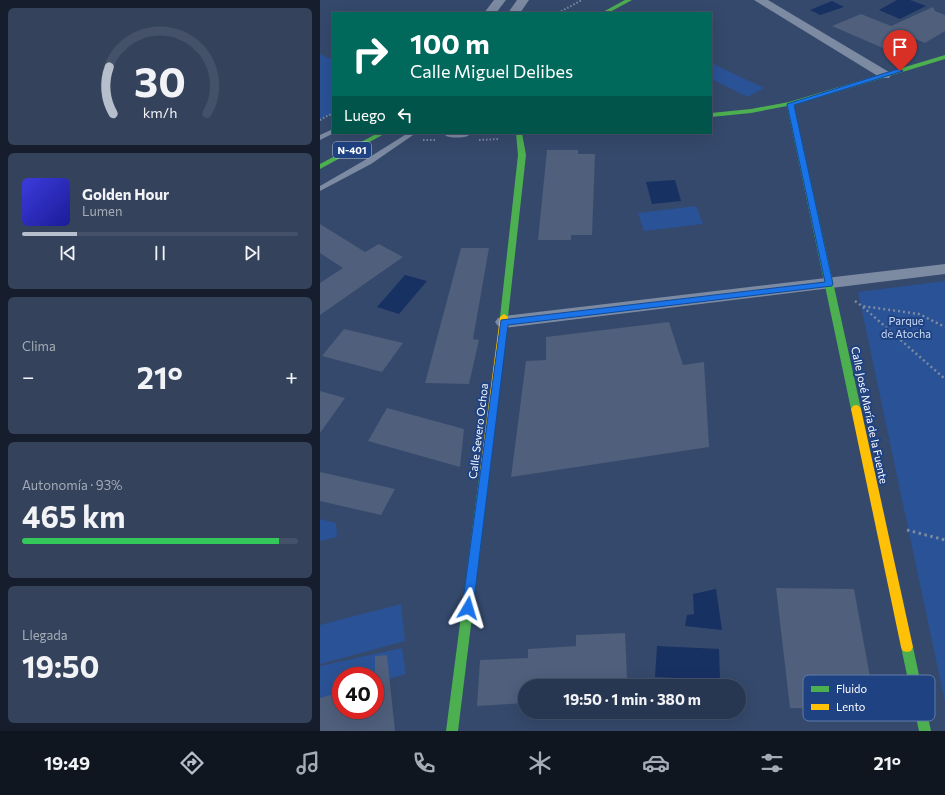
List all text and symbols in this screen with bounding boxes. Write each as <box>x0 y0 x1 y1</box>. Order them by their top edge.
text: 100 m <box>410 26 490 60</box>
icon: right <box>344 28 396 80</box>
pin <box>883 30 917 71</box>
icon: arrive <box>889 36 911 58</box>
text: 30 <box>134 55 186 106</box>
text: Calle Miguel Delibes <box>410 60 573 82</box>
text: km/h <box>143 103 177 121</box>
icon: left <box>394 104 416 126</box>
text: Luego <box>344 106 386 124</box>
road number: N-401 <box>333 142 371 158</box>
text: Golden Hour <box>82 185 169 203</box>
text: Lumen <box>82 203 122 219</box>
icon: previous <box>57 242 79 264</box>
icon: pause <box>149 242 171 264</box>
icon: next <box>241 242 263 264</box>
park label: Parque de Atocha <box>881 314 931 340</box>
text: Clima <box>22 338 56 354</box>
street label: Calle José María de la Fuente <box>848 345 891 485</box>
text: 21° <box>137 358 183 395</box>
text: − <box>22 363 35 390</box>
text: + <box>285 363 298 390</box>
street label: Calle Severo Ochoa <box>466 383 490 479</box>
text: Autonomía · 93% <box>22 477 123 493</box>
text: 465 km <box>22 497 126 534</box>
position arrow <box>447 587 489 629</box>
text: Llegada <box>22 627 68 643</box>
text: 19:50 <box>22 647 99 684</box>
speed limit sign: 40 <box>332 667 384 719</box>
legend <box>803 675 935 721</box>
text: Fluido <box>836 682 867 695</box>
text: 19:50 · 1 min · 380 m <box>563 690 701 708</box>
text: Lento <box>836 700 866 713</box>
icon: directions <box>178 749 206 777</box>
icon: music <box>294 749 322 777</box>
icon: phone <box>410 749 438 777</box>
icon: climate <box>526 749 554 777</box>
icon: car <box>642 749 670 777</box>
icon: filters <box>758 749 786 777</box>
text: 19:49 <box>44 752 90 774</box>
text: 21° <box>873 752 901 774</box>

